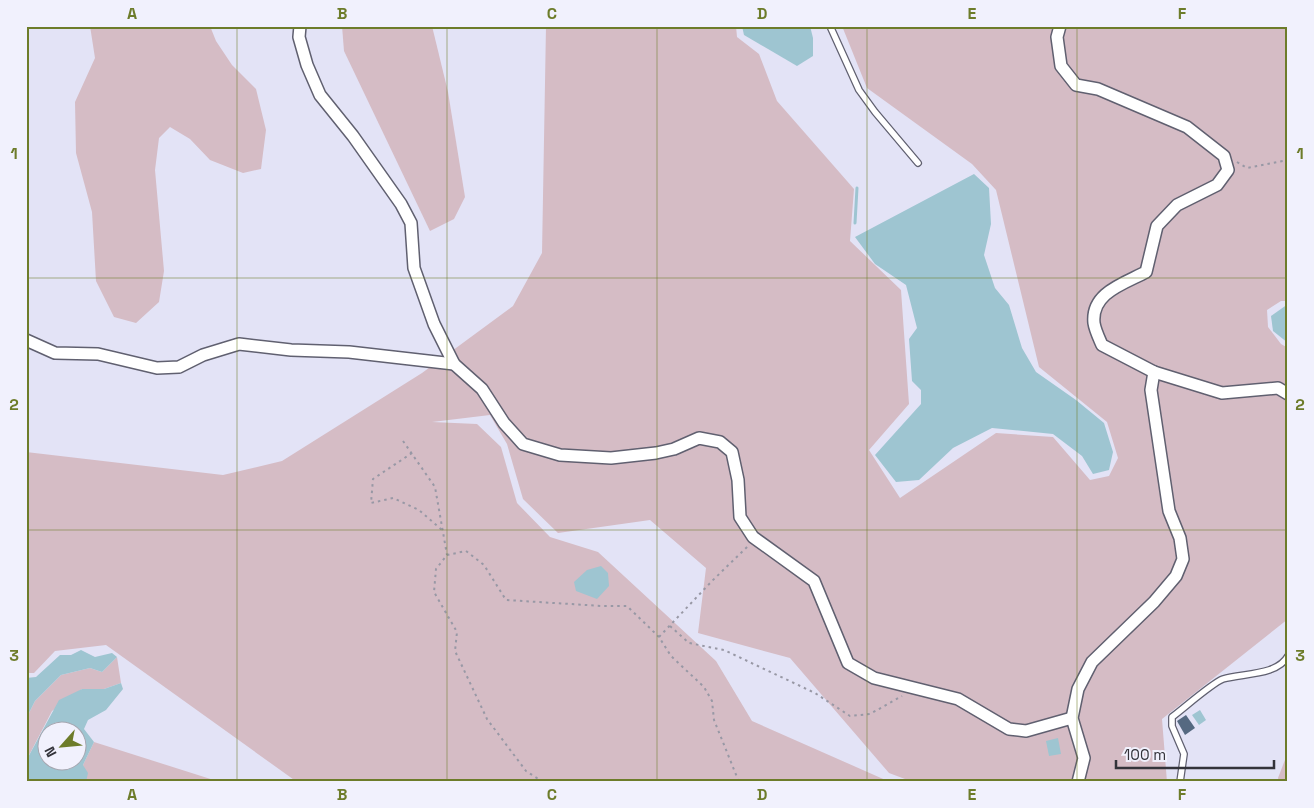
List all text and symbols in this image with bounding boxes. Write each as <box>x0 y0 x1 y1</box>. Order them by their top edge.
text: A <box>127 3 137 24</box>
text: B <box>337 3 347 24</box>
text: C <box>547 3 557 24</box>
text: D <box>757 3 767 24</box>
text: E <box>968 3 977 24</box>
text: F <box>1178 3 1187 24</box>
text: 1 <box>10 143 18 164</box>
text: 1 <box>1296 143 1304 164</box>
text: 2 <box>9 394 19 415</box>
text: 2 <box>1295 394 1305 415</box>
text: 3 <box>9 645 19 666</box>
text: 3 <box>1295 645 1305 666</box>
north arrow <box>38 720 88 770</box>
scale bar <box>1116 738 1274 770</box>
text: N <box>40 744 61 760</box>
text: 100 m <box>1124 745 1166 764</box>
text: A <box>127 784 137 805</box>
text: B <box>337 784 347 805</box>
text: C <box>547 784 557 805</box>
text: D <box>757 784 767 805</box>
text: E <box>968 784 977 805</box>
text: F <box>1178 784 1187 805</box>

